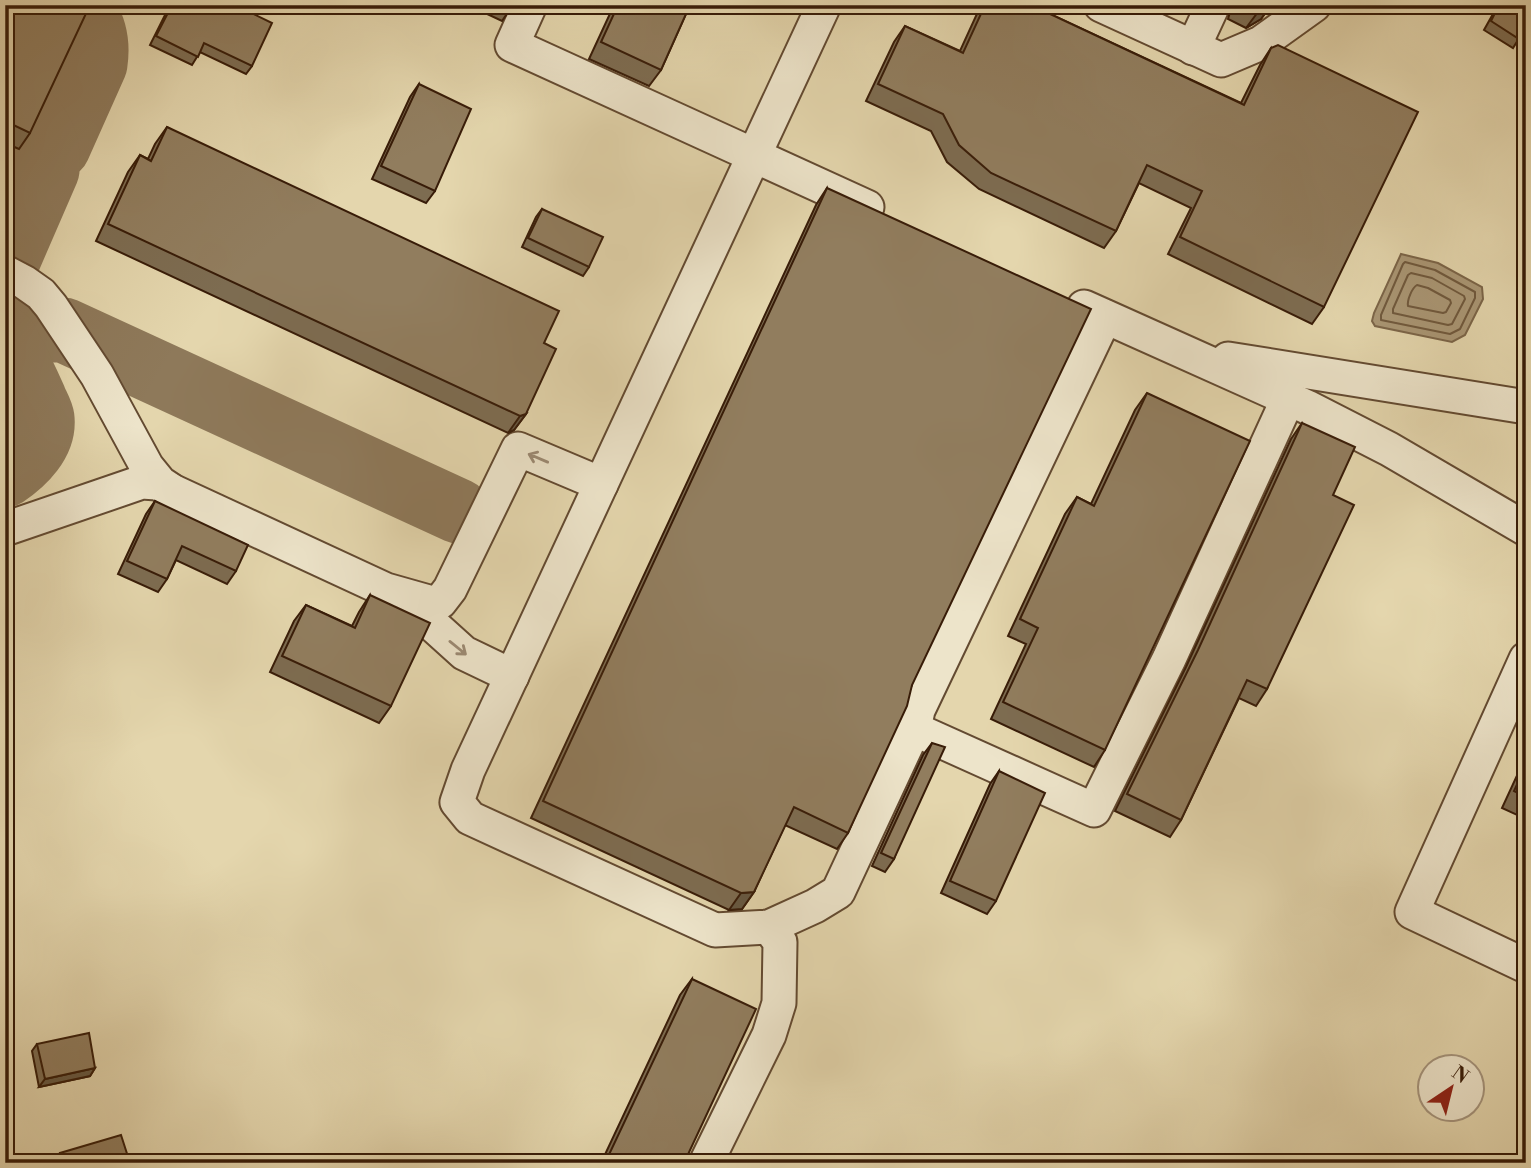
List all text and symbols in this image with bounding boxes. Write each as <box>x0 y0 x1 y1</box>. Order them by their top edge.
one-way arrow <box>528 450 550 463</box>
one-way arrow <box>449 640 467 655</box>
north arrow <box>1416 1052 1486 1122</box>
text: N <box>1447 1061 1473 1089</box>

